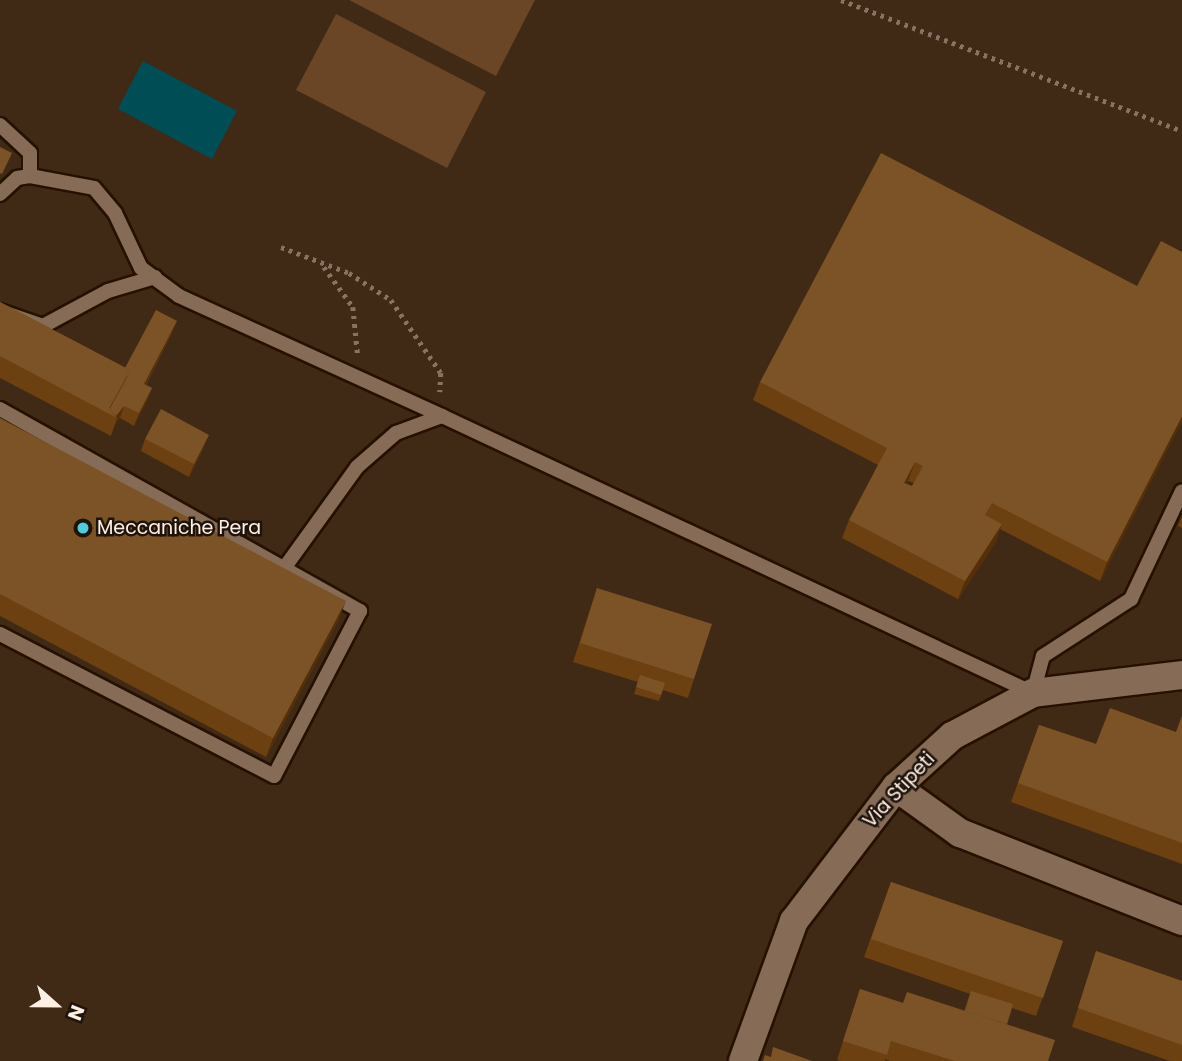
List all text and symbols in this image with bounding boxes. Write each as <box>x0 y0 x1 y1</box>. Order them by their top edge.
place label: Meccaniche Pera <box>97 517 261 539</box>
marker: Meccaniche Pera <box>75 520 91 536</box>
street label: Via Stipeti <box>858 748 940 832</box>
north arrow <box>21 970 91 1040</box>
text: N <box>61 1001 91 1024</box>

